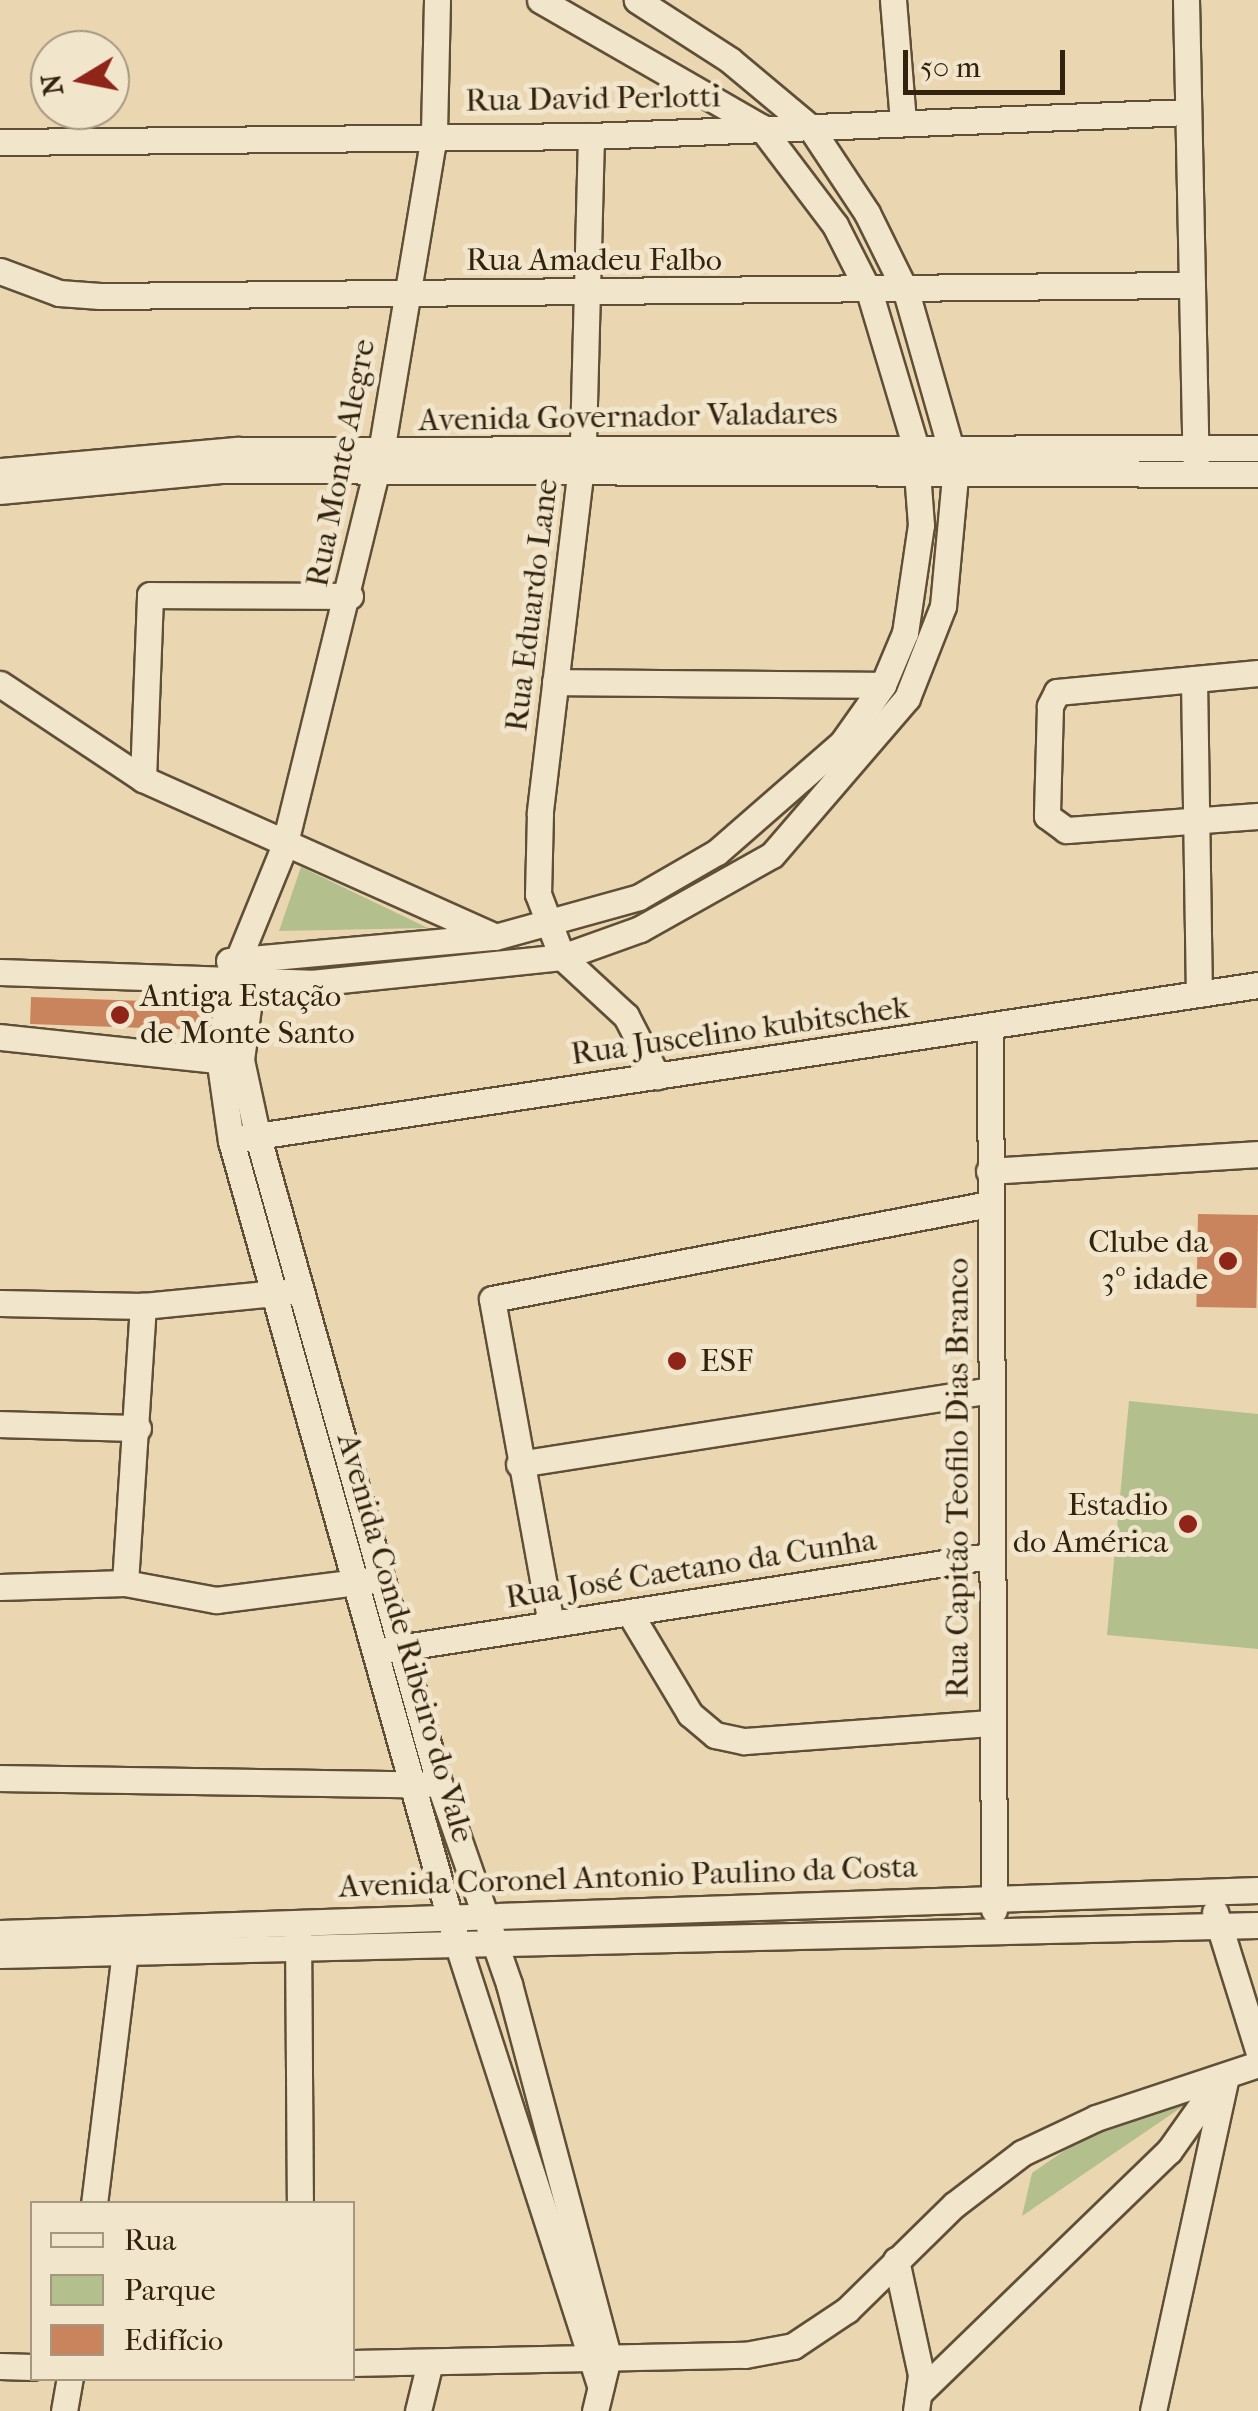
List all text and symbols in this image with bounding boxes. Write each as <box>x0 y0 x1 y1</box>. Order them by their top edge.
north arrow <box>30 30 130 130</box>
scale bar <box>908 30 1070 92</box>
text: 50 m <box>920 50 981 85</box>
text: N <box>34 72 70 98</box>
street label: Rua David Perlotti <box>465 78 721 120</box>
street label: Rua Amadeu Falbo <box>466 241 722 279</box>
street label: Rua Monte Alegre <box>298 336 384 590</box>
street label: Avenida Governador Valadares <box>418 394 838 440</box>
street label: Rua Eduardo Lane <box>497 476 567 734</box>
place label: Antiga Estação de Monte Santo <box>140 978 355 1053</box>
street label: Rua Juscelino kubitschek <box>568 988 912 1074</box>
marker: Antiga Estação de Monte Santo <box>109 1004 131 1026</box>
place label: Clube da 3º idade <box>1088 1224 1208 1299</box>
marker: Clube da 3º idade <box>1217 1250 1239 1272</box>
street label: Rua Capitão Teofilo Dias Branco <box>939 1258 977 1698</box>
place label: ESF <box>700 1342 753 1380</box>
marker: ESF <box>664 1348 690 1374</box>
street label: Avenida Conde Ribeiro do Vale <box>328 1429 482 1847</box>
place label: Estadio do América <box>1013 1487 1168 1562</box>
marker: Estadio do América <box>1177 1513 1199 1535</box>
street label: Rua José Caetano da Cunha <box>503 1521 879 1617</box>
street label: Avenida Coronel Antonio Paulino da Costa <box>338 1848 918 1906</box>
legend <box>30 2201 355 2381</box>
text: Rua <box>124 2223 176 2258</box>
text: Parque <box>124 2273 216 2308</box>
text: Edifício <box>124 2323 223 2358</box>

